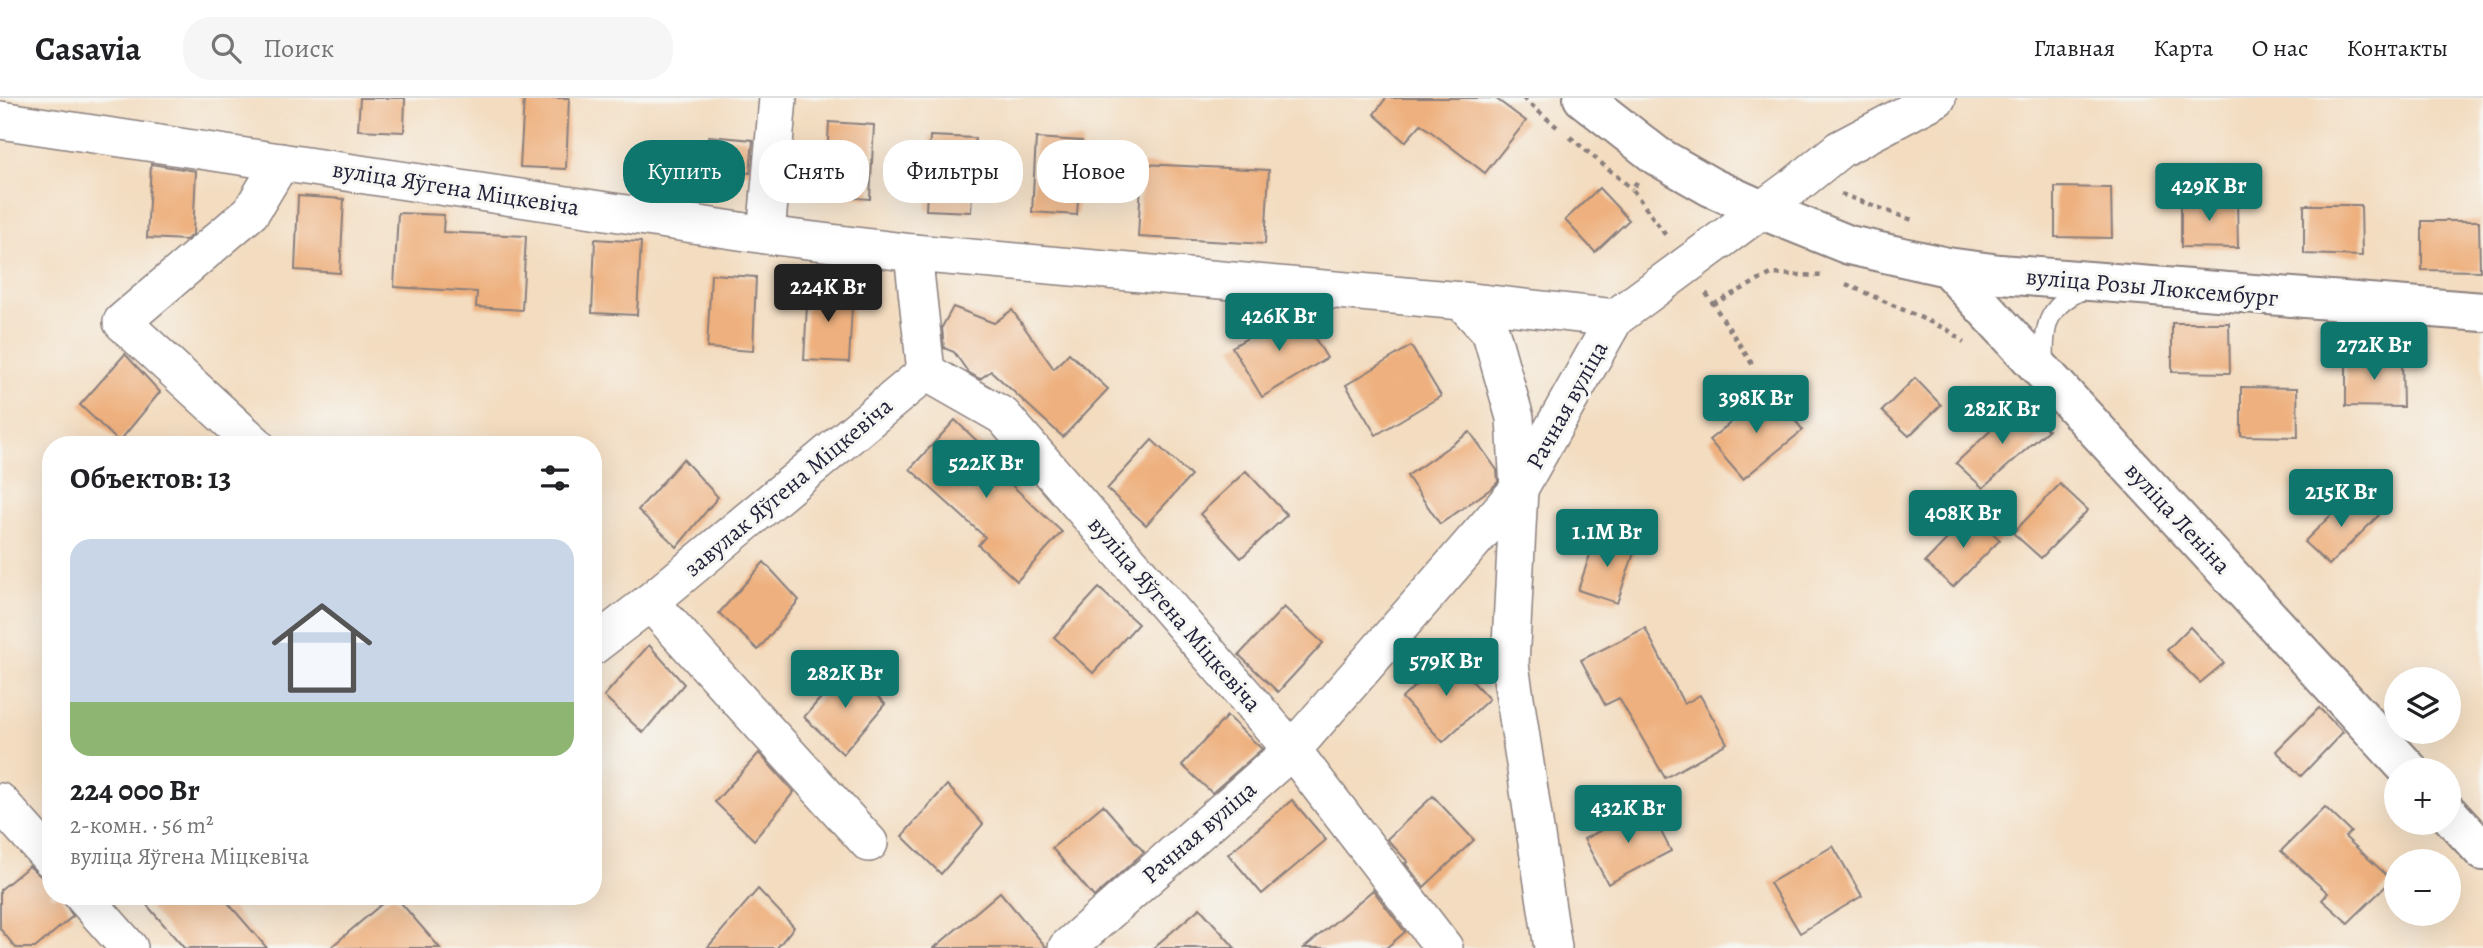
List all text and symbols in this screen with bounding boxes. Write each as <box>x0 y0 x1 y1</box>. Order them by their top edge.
search box <box>183 17 673 80</box>
text: Casavia <box>35 26 141 71</box>
icon: search <box>207 29 245 67</box>
text: Поиск <box>263 31 334 66</box>
text: Главная <box>2034 32 2115 64</box>
text: Карта <box>2153 32 2214 64</box>
text: О нас <box>2252 32 2308 64</box>
text: Контакты <box>2346 32 2448 64</box>
chip: Купить <box>623 140 745 203</box>
chip: Снять <box>759 140 869 203</box>
chip: Фильтры <box>883 140 1023 203</box>
chip: Новое <box>1037 140 1149 203</box>
street label: вуліца Яўгена Міцкевіча <box>330 153 582 223</box>
pin: 429K Br <box>2144 164 2274 223</box>
text: 429K Br <box>2171 170 2247 201</box>
street label: вуліца Розы Люксембург <box>2024 260 2280 314</box>
pin: 224K Br <box>763 264 893 324</box>
text: 224K Br <box>790 271 866 302</box>
pin: 426K Br <box>1214 294 1344 353</box>
text: 426K Br <box>1241 300 1317 331</box>
pin: 272K Br <box>2309 322 2439 382</box>
text: 272K Br <box>2337 329 2411 360</box>
street label: Рачная вуліца <box>1519 335 1615 475</box>
pin: 398K Br <box>1691 376 1821 435</box>
text: 398K Br <box>1719 382 1793 413</box>
pin: 282K Br <box>1937 386 2067 446</box>
street label: завулак Яўгена Міцкевіча <box>677 390 899 584</box>
text: 282K Br <box>1964 393 2040 424</box>
pin: 522K Br <box>921 440 1051 500</box>
text: 522K Br <box>949 447 1023 478</box>
street label: вуліца Леніна <box>2118 455 2238 581</box>
text: Объектов: 13 <box>70 458 231 498</box>
icon: filters <box>536 459 574 497</box>
pin: 215K Br <box>2276 470 2406 529</box>
text: 215K Br <box>2305 476 2377 507</box>
pin: 408K Br <box>1898 490 2028 550</box>
text: 408K Br <box>1925 497 2001 528</box>
street label: вуліца Яўгена Міцкевіча <box>1081 509 1269 719</box>
pin: 1.1M Br <box>1542 510 1672 569</box>
text: 1.1M Br <box>1572 516 1642 547</box>
icon: home <box>259 585 385 711</box>
pin: 579K Br <box>1381 638 1511 698</box>
text: 579K Br <box>1409 645 1483 676</box>
pin: 282K Br <box>780 650 910 710</box>
text: 282K Br <box>807 657 883 688</box>
map controls <box>2384 667 2461 926</box>
button: layers <box>2384 667 2461 744</box>
button: + <box>2384 758 2461 835</box>
text: 224 000 Br <box>70 770 200 810</box>
street label: Рачная вуліца <box>1135 773 1263 891</box>
pin: 432K Br <box>1563 786 1693 845</box>
text: 432K Br <box>1591 792 1665 823</box>
text: 2-комн. · 56 m² <box>70 810 214 841</box>
text: вуліца Яўгена Міцкевіча <box>70 841 309 872</box>
button: − <box>2384 849 2461 926</box>

